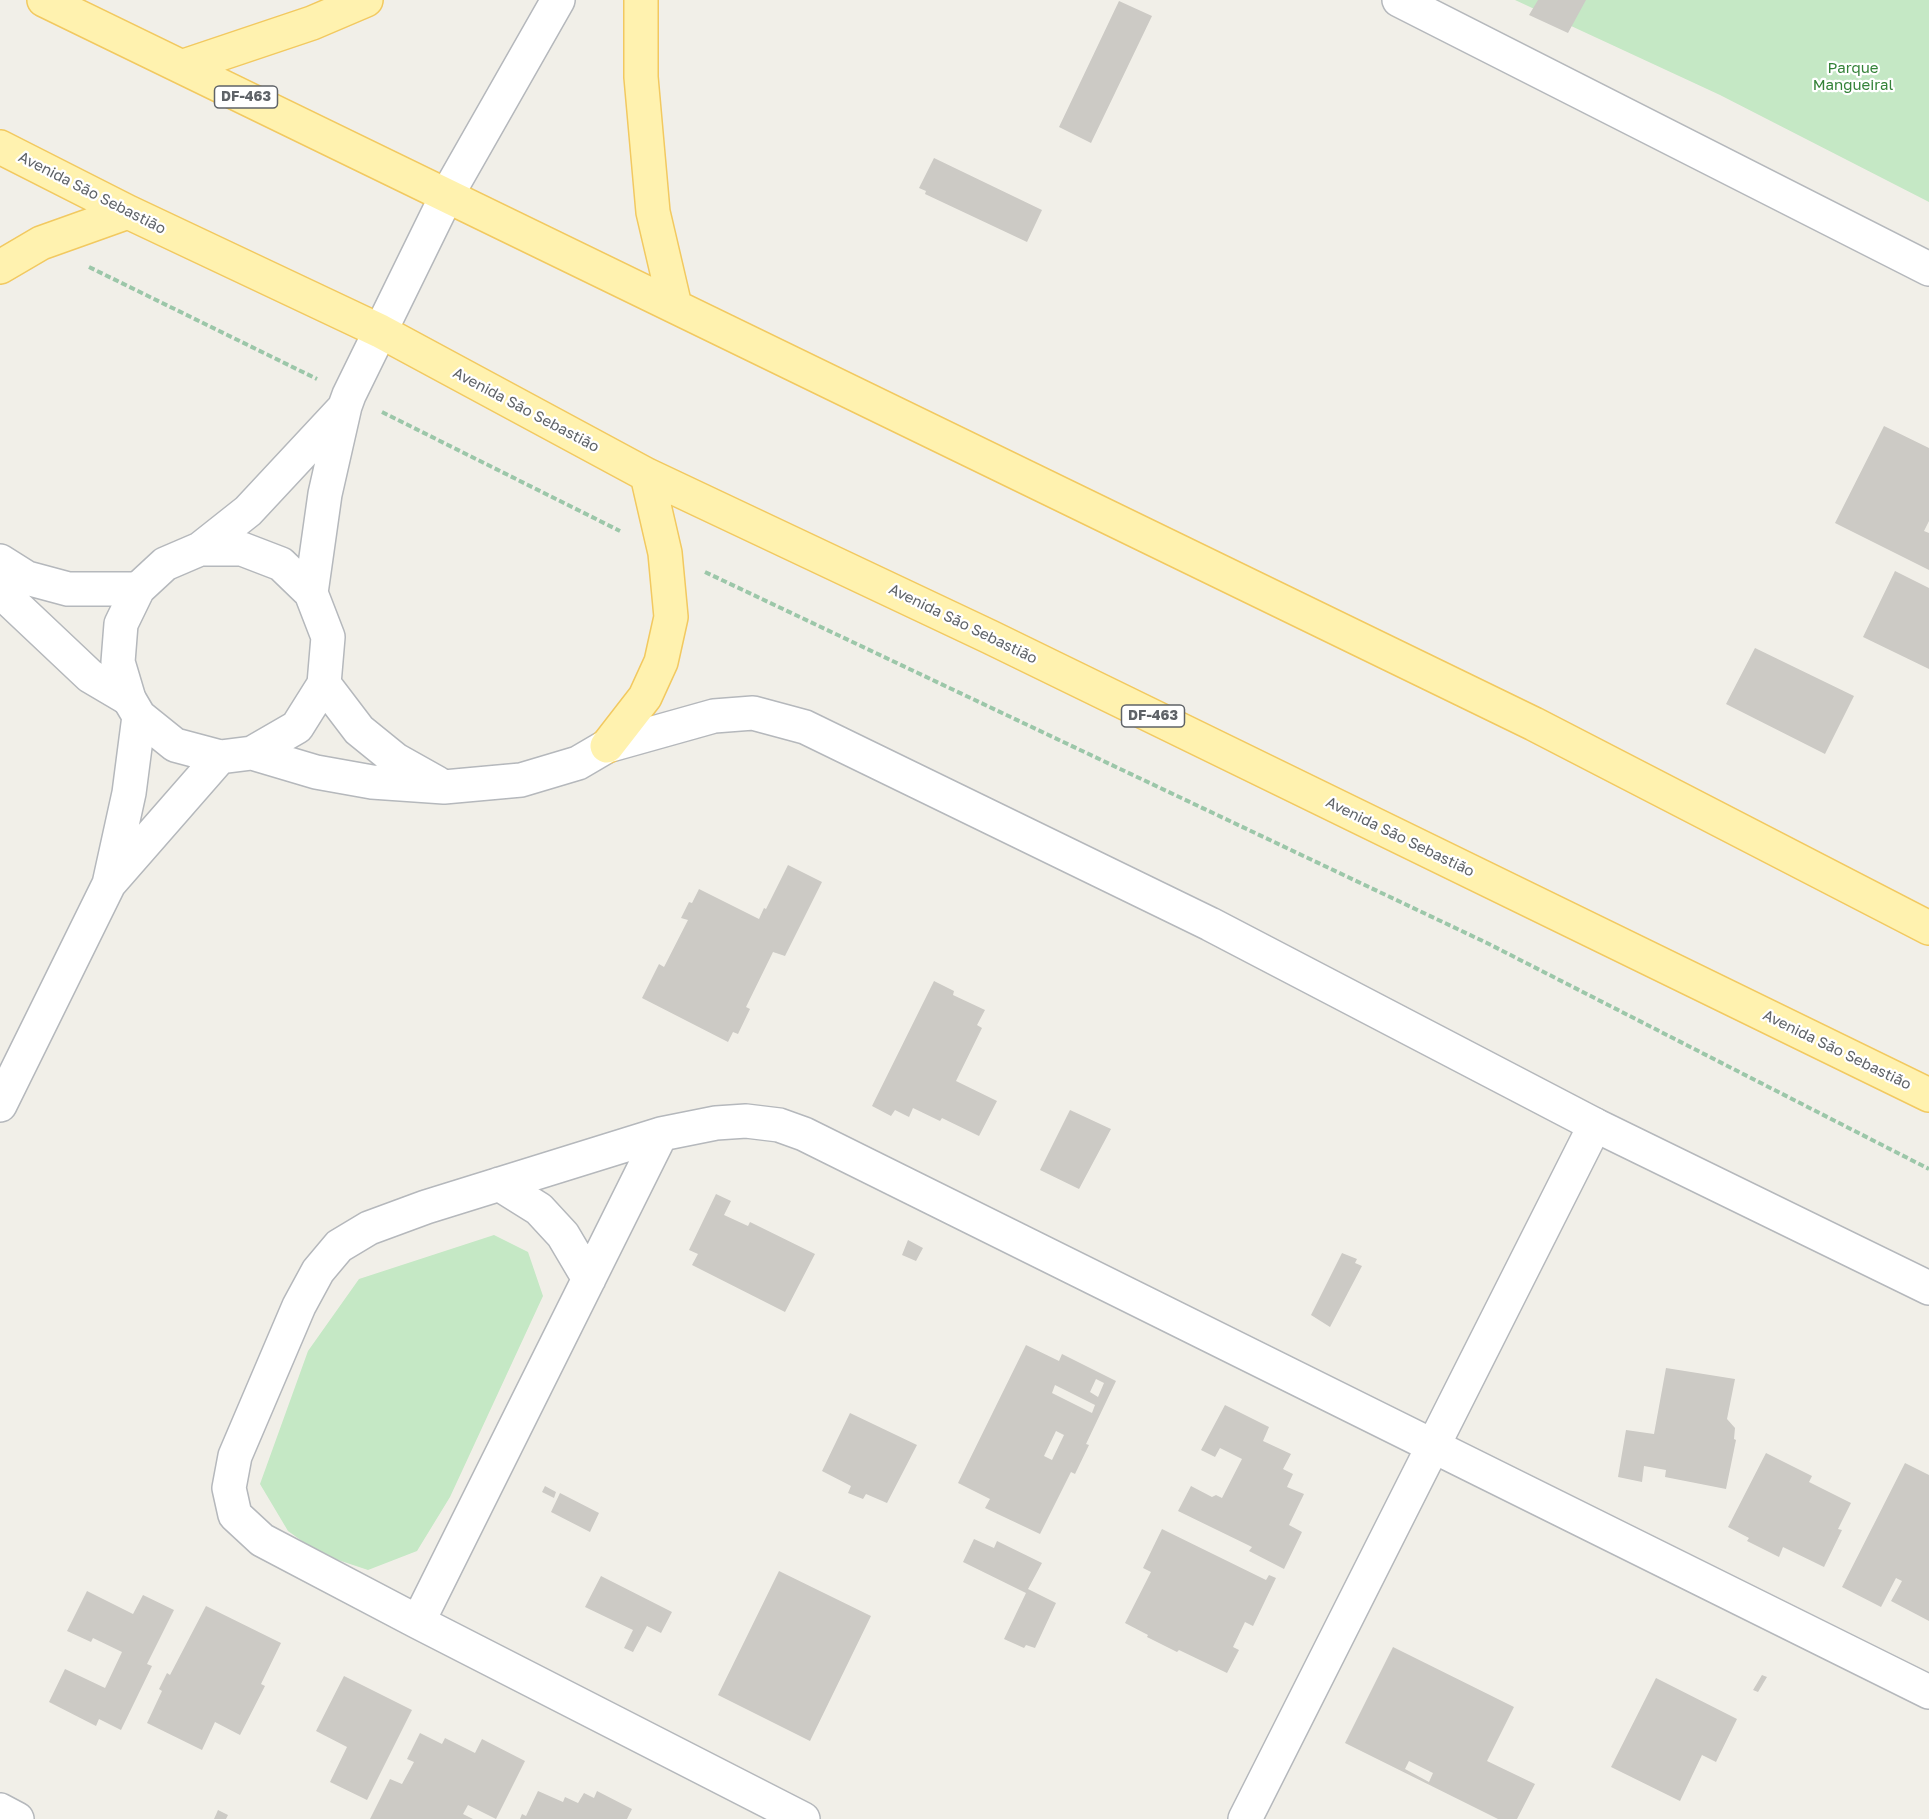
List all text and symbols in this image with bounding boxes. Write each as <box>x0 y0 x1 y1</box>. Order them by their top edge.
park label: Parque Mangueiral <box>1813 59 1893 94</box>
road number: DF-463 <box>214 86 278 108</box>
street label: Avenida São Sebastião <box>15 148 169 238</box>
street label: Avenida São Sebastião <box>450 364 602 456</box>
street label: Avenida São Sebastião <box>886 580 1040 668</box>
road number: DF-463 <box>1122 705 1184 727</box>
street label: Avenida São Sebastião <box>1323 793 1477 881</box>
street label: Avenida São Sebastião <box>1760 1006 1914 1094</box>

